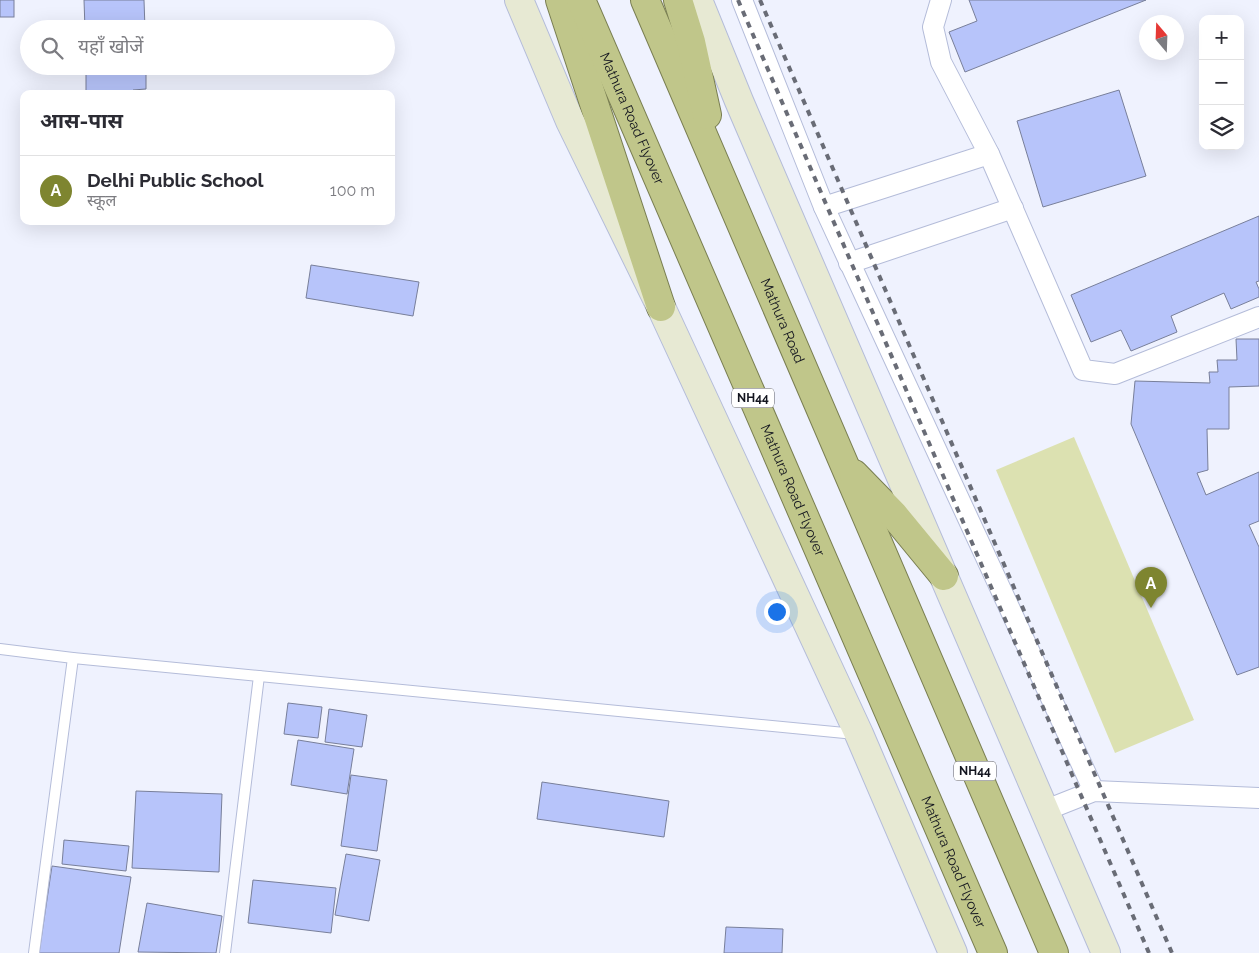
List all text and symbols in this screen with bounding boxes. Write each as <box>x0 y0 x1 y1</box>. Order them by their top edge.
north arrow <box>1139 15 1184 60</box>
map controls <box>1199 15 1244 150</box>
button: + <box>1199 15 1244 60</box>
search box <box>20 20 395 75</box>
icon: search <box>38 34 66 62</box>
text: यहाँ खोजें <box>78 35 143 57</box>
street label: Mathura Road Flyover <box>597 50 668 187</box>
button: − <box>1199 60 1244 105</box>
button: layers <box>1199 105 1244 150</box>
text: आस-पास <box>40 108 123 133</box>
text: Delhi Public School <box>87 169 264 191</box>
text: A <box>51 181 61 200</box>
text: 100 m <box>330 181 375 200</box>
text: स्कूल <box>87 191 116 210</box>
street label: Mathura Road <box>757 276 808 366</box>
road number: NH44 <box>732 388 774 408</box>
street label: Mathura Road Flyover <box>757 422 828 559</box>
pin: A <box>1135 567 1167 608</box>
your location <box>764 599 790 625</box>
road number: NH44 <box>954 761 996 780</box>
street label: Mathura Road Flyover <box>918 794 989 930</box>

